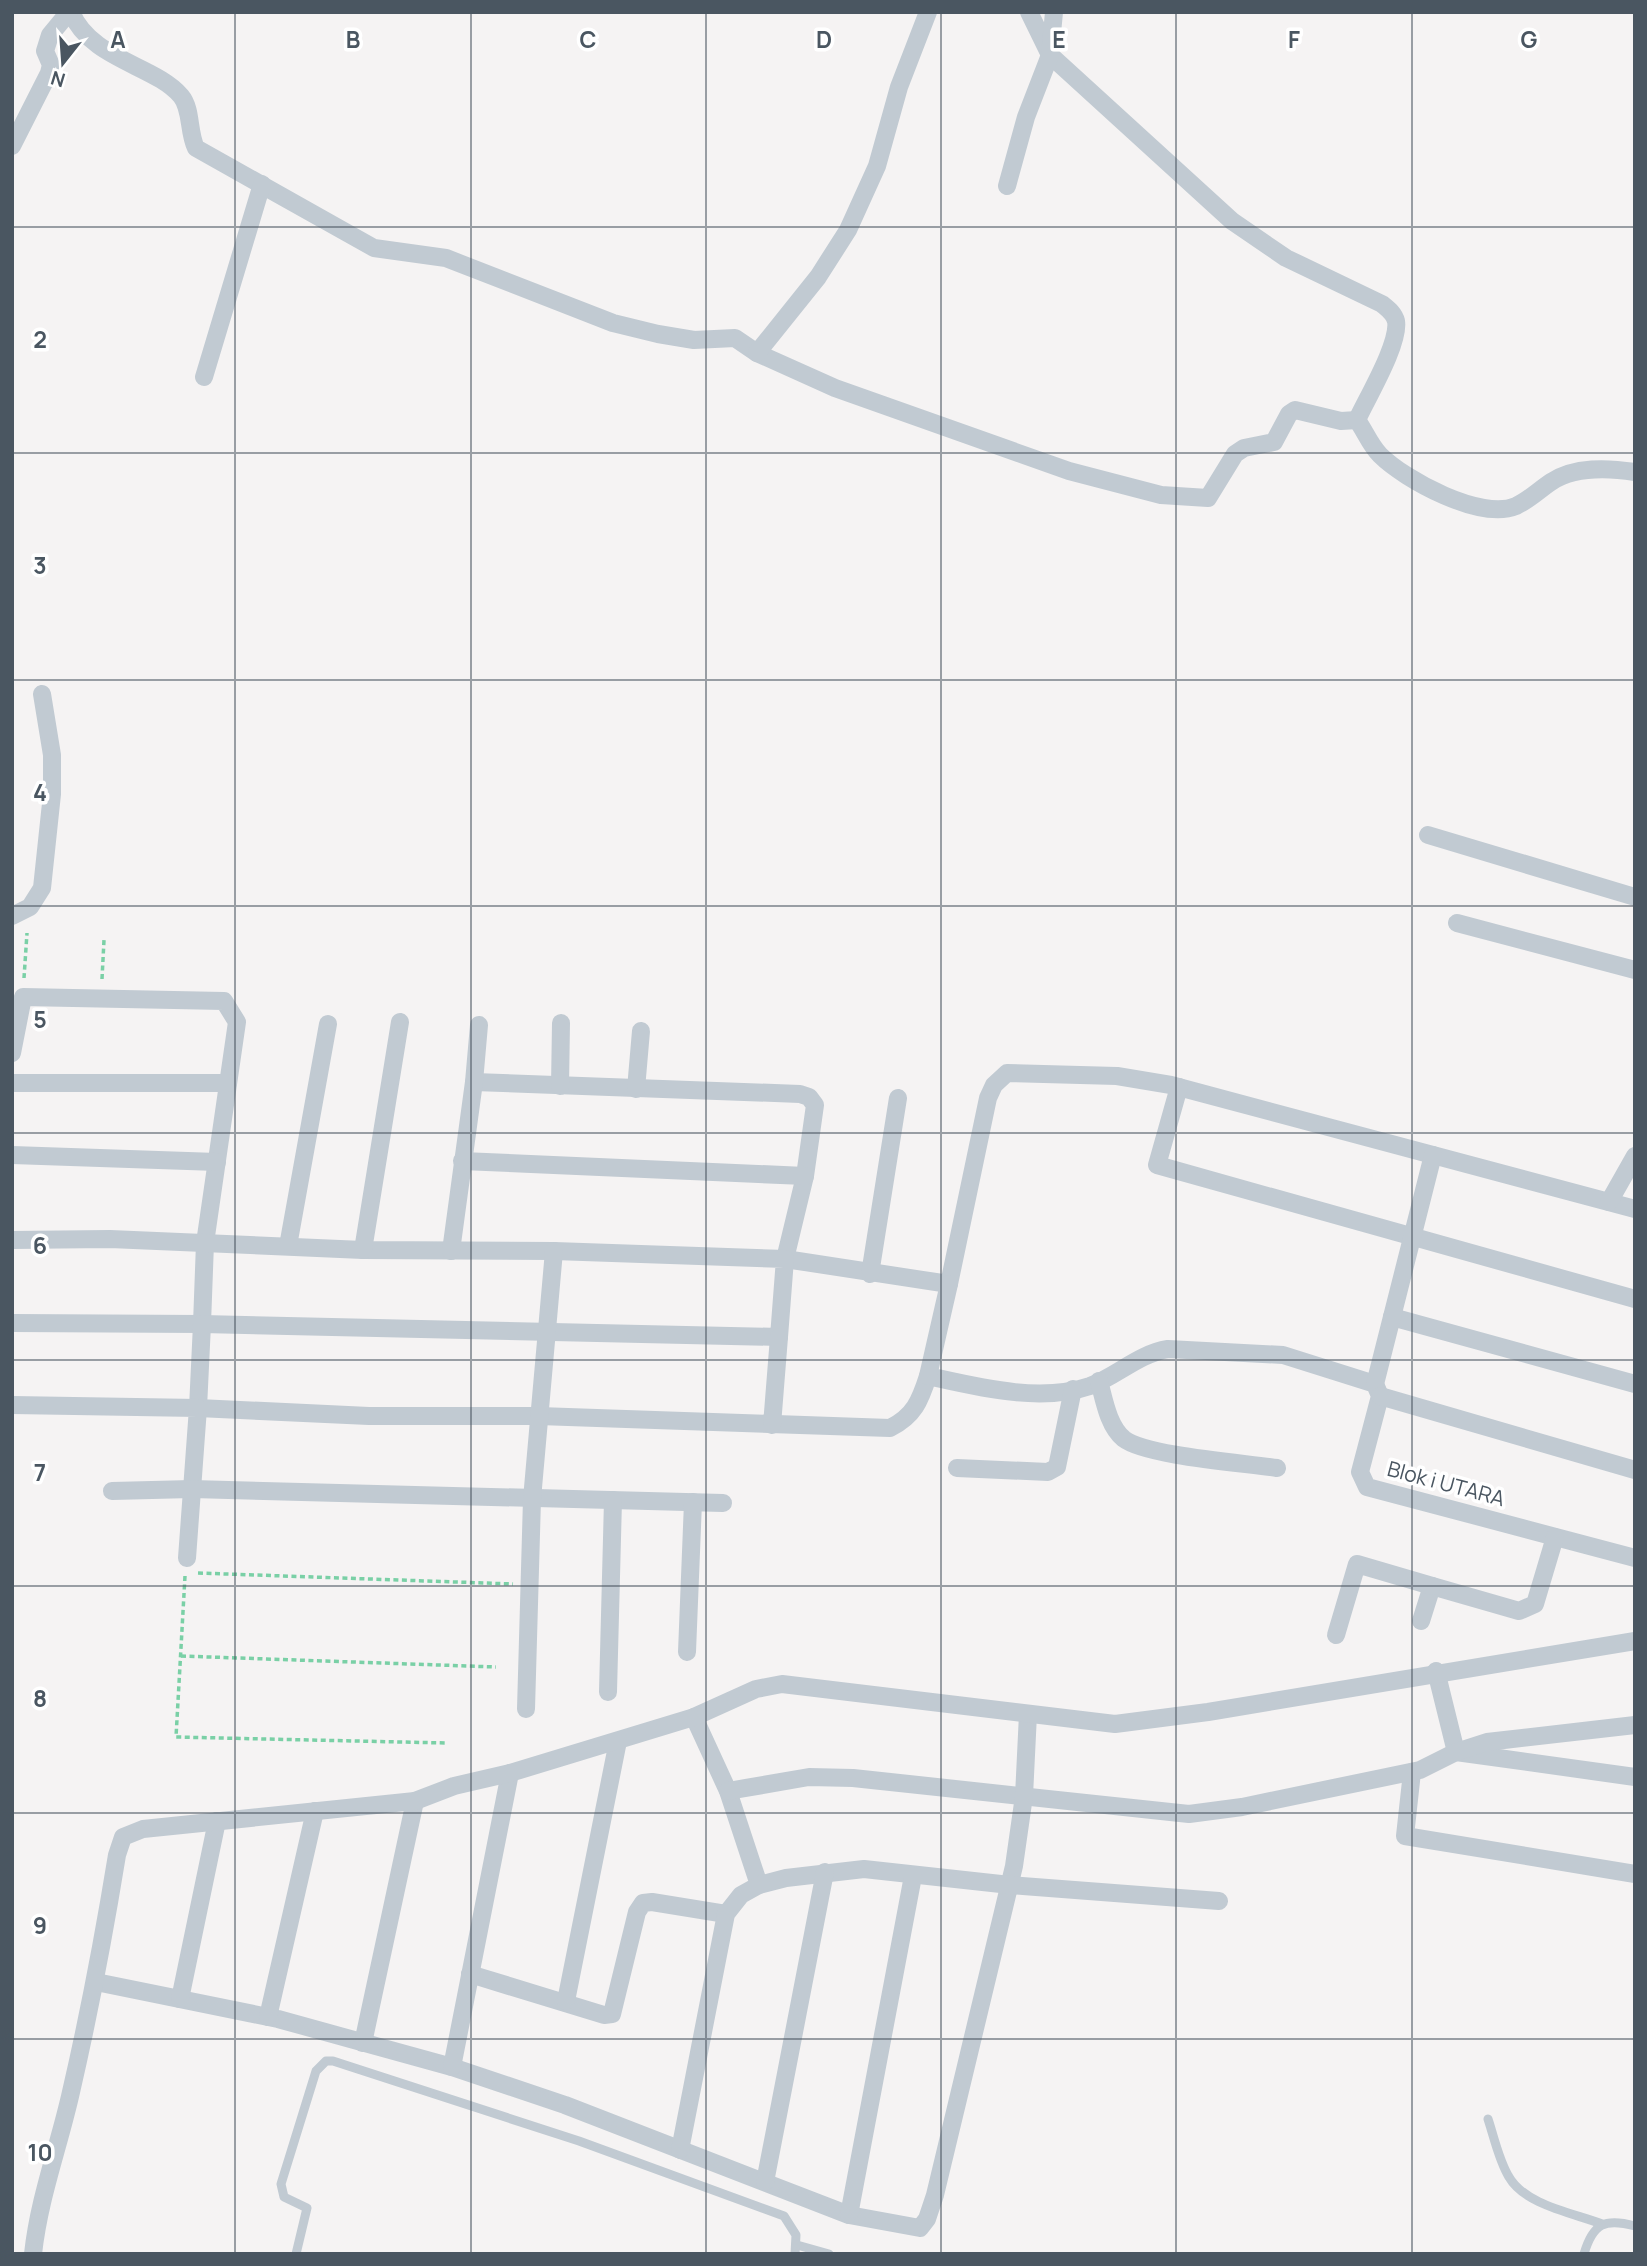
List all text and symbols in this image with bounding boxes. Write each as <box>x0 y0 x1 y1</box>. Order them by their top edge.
text: A <box>110 23 126 55</box>
text: B <box>346 23 360 55</box>
text: C <box>580 23 597 55</box>
text: D <box>816 23 832 55</box>
text: E <box>1052 23 1066 55</box>
text: F <box>1288 23 1300 55</box>
text: G <box>1521 23 1538 55</box>
north arrow <box>28 28 98 98</box>
text: N <box>48 65 68 94</box>
text: 2 <box>33 323 47 355</box>
text: 3 <box>33 549 47 581</box>
text: 4 <box>33 776 47 808</box>
text: 5 <box>33 1003 47 1035</box>
text: 6 <box>33 1229 47 1261</box>
street label: Blok i UTARA <box>1384 1454 1508 1512</box>
text: 7 <box>34 1456 46 1488</box>
text: 8 <box>33 1682 47 1714</box>
text: 9 <box>33 1909 47 1941</box>
text: 10 <box>27 2136 53 2168</box>

